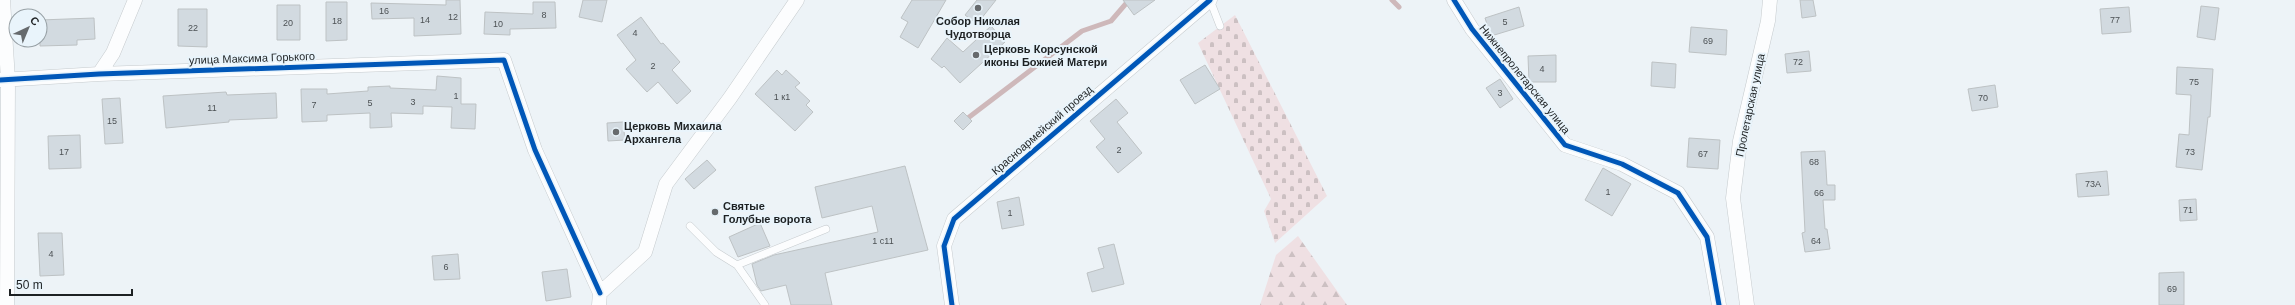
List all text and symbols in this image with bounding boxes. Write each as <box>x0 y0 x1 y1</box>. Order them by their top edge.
marker: Собор Николая Чудотворца <box>973 3 983 13</box>
house number: 16 <box>379 6 389 16</box>
north arrow <box>8 8 48 48</box>
house number: 8 <box>541 10 547 20</box>
house number: 12 <box>448 12 458 22</box>
text: С <box>28 14 42 28</box>
house number: 14 <box>420 15 430 25</box>
place label: Собор Николая Чудотворца <box>936 15 1020 40</box>
house number: 77 <box>2110 15 2120 25</box>
house number: 18 <box>332 16 342 26</box>
house number: 5 <box>1502 17 1508 27</box>
house number: 20 <box>283 18 293 28</box>
house number: 10 <box>493 19 503 29</box>
street label: Нижнепролетарская улица <box>1477 22 1573 137</box>
house number: 22 <box>188 23 198 33</box>
house number: 4 <box>632 28 638 38</box>
house number: 69 <box>1703 36 1713 46</box>
place label: Церковь Корсунской иконы Божией Матери <box>984 43 1107 68</box>
street label: улица Максима Горького <box>189 50 315 66</box>
marker: Церковь Корсунской иконы Божией Матери <box>971 50 981 60</box>
street label: Пролетарская улица <box>1733 51 1767 158</box>
house number: 72 <box>1793 57 1803 67</box>
house number: 2 <box>650 61 656 71</box>
house number: 4 <box>1539 64 1545 74</box>
house number: 75 <box>2189 77 2199 87</box>
street label: Красноармейский проезд <box>989 83 1095 177</box>
house number: 3 <box>1497 88 1503 98</box>
house number: 1 <box>453 91 459 101</box>
house number: 1 к1 <box>774 92 790 102</box>
house number: 70 <box>1978 93 1988 103</box>
house number: 3 <box>410 97 416 107</box>
house number: 5 <box>367 98 373 108</box>
house number: 7 <box>311 100 317 110</box>
house number: 11 <box>207 103 217 113</box>
house number: 15 <box>107 116 117 126</box>
place label: Церковь Михаила Архангела <box>624 120 723 145</box>
marker: Церковь Михаила Архангела <box>611 127 621 137</box>
house number: 2 <box>1116 145 1122 155</box>
house number: 17 <box>59 147 69 157</box>
house number: 73 <box>2185 147 2195 157</box>
house number: 67 <box>1698 149 1708 159</box>
house number: 68 <box>1809 157 1819 167</box>
house number: 73А <box>2085 179 2101 189</box>
house number: 1 <box>1605 187 1611 197</box>
house number: 66 <box>1814 188 1824 198</box>
place label: Святые Голубые ворота <box>723 200 812 225</box>
house number: 71 <box>2183 205 2193 215</box>
marker: Святые Голубые ворота <box>710 207 720 217</box>
house number: 1 <box>1007 208 1013 218</box>
house number: 1 с11 <box>872 236 894 246</box>
house number: 64 <box>1811 236 1821 246</box>
house number: 4 <box>48 249 54 259</box>
house number: 6 <box>443 262 449 272</box>
scale bar <box>10 271 132 297</box>
text: 50 m <box>16 278 43 292</box>
house number: 69 <box>2167 284 2177 294</box>

